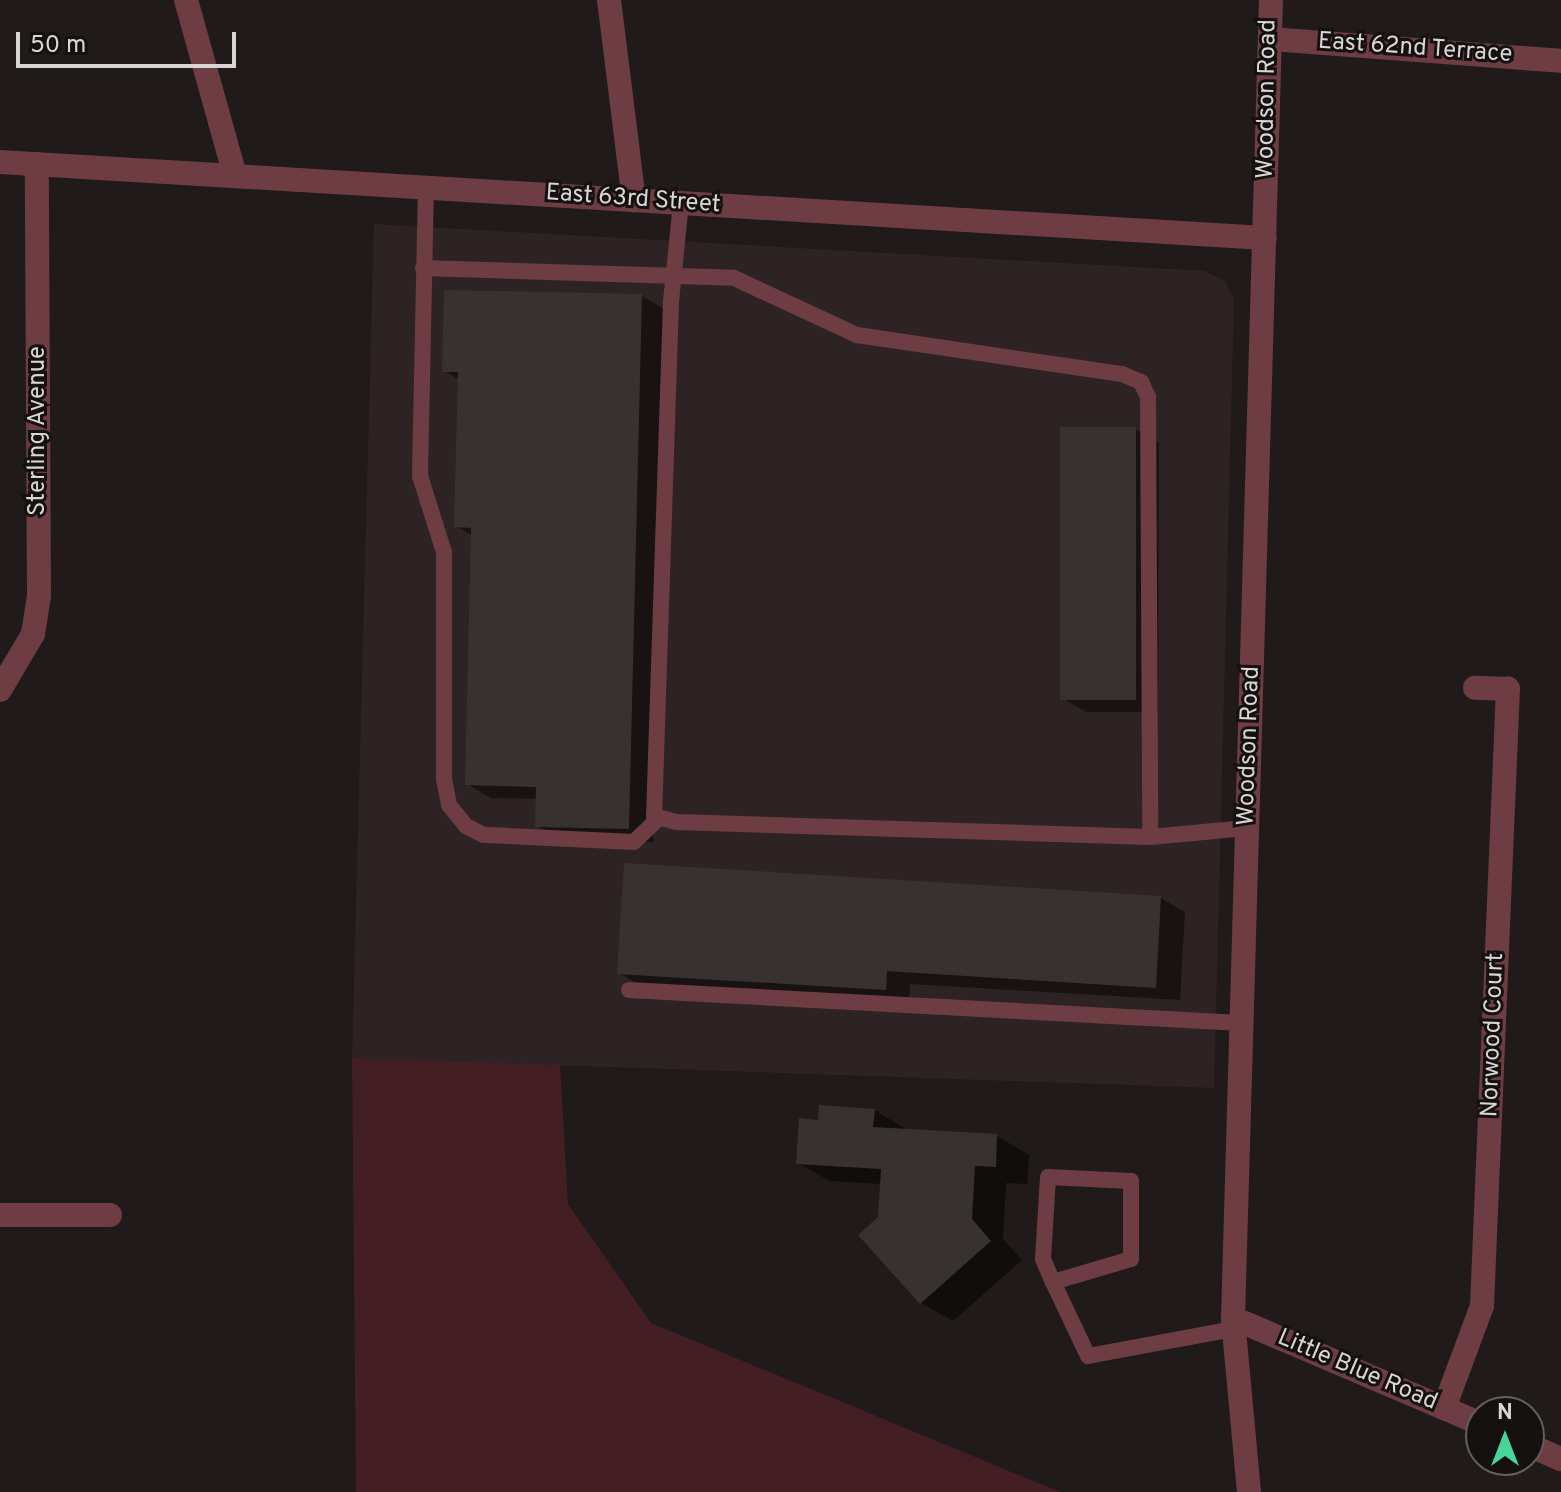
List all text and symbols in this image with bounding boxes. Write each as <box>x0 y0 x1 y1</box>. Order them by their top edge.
scale bar <box>20 16 240 66</box>
street label: Woodson Road <box>1252 19 1284 179</box>
street label: East 62nd Terrace <box>1316 28 1514 70</box>
text: 50 m <box>30 31 86 61</box>
street label: East 63rd Street <box>545 180 721 220</box>
street label: Sterling Avenue <box>25 346 53 516</box>
street label: Woodson Road <box>1233 666 1267 826</box>
street label: Norwood Court <box>1477 952 1511 1118</box>
street label: Little Blue Road <box>1273 1324 1441 1418</box>
north arrow <box>1465 1396 1545 1476</box>
text: N <box>1497 1400 1513 1427</box>

